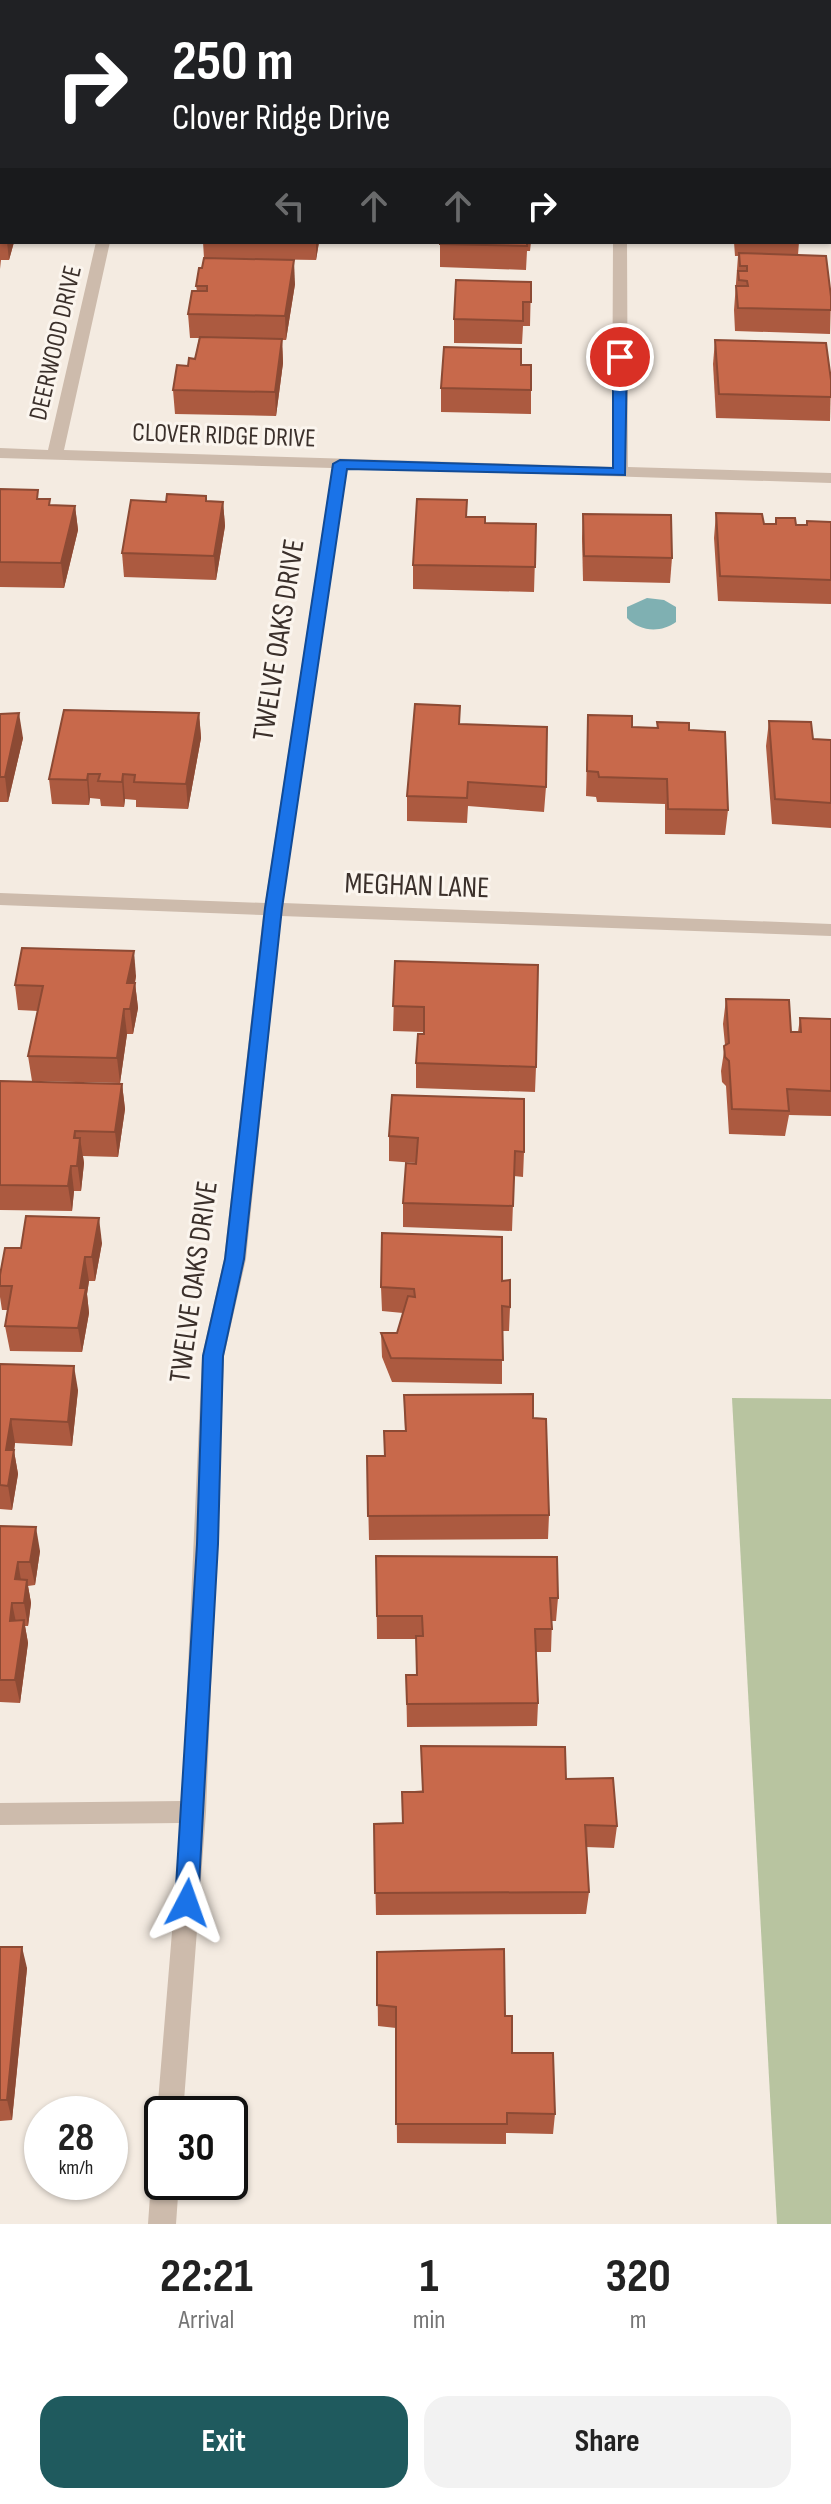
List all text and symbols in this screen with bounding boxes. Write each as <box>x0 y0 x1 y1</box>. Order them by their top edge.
text: 250 m <box>172 29 294 96</box>
icon: right <box>40 32 144 136</box>
text: Clover Ridge Drive <box>172 97 391 140</box>
icon: left <box>268 184 312 228</box>
icon: ahead <box>352 184 396 228</box>
icon: ahead <box>436 184 480 228</box>
icon: right <box>520 184 564 228</box>
street label: DEERWOOD DRIVE <box>23 263 89 423</box>
pin <box>586 323 654 391</box>
icon: arrive <box>598 335 642 379</box>
street label: CLOVER RIDGE DRIVE <box>132 417 316 455</box>
street label: TWELVE OAKS DRIVE <box>245 537 313 743</box>
street label: MEGHAN LANE <box>344 865 490 907</box>
street label: TWELVE OAKS DRIVE <box>162 1179 226 1385</box>
position arrow <box>145 1861 229 1945</box>
speed limit sign: 30 <box>144 2096 248 2200</box>
text: 28 <box>58 2114 94 2162</box>
text: km/h <box>59 2156 93 2180</box>
text: 22:21 <box>160 2248 253 2305</box>
text: 1 <box>420 2248 439 2305</box>
text: 320 <box>606 2248 671 2305</box>
text: Arrival <box>178 2305 234 2336</box>
text: min <box>413 2305 445 2336</box>
text: m <box>630 2305 647 2336</box>
button: Exit <box>40 2396 408 2488</box>
button: Share <box>424 2396 791 2488</box>

